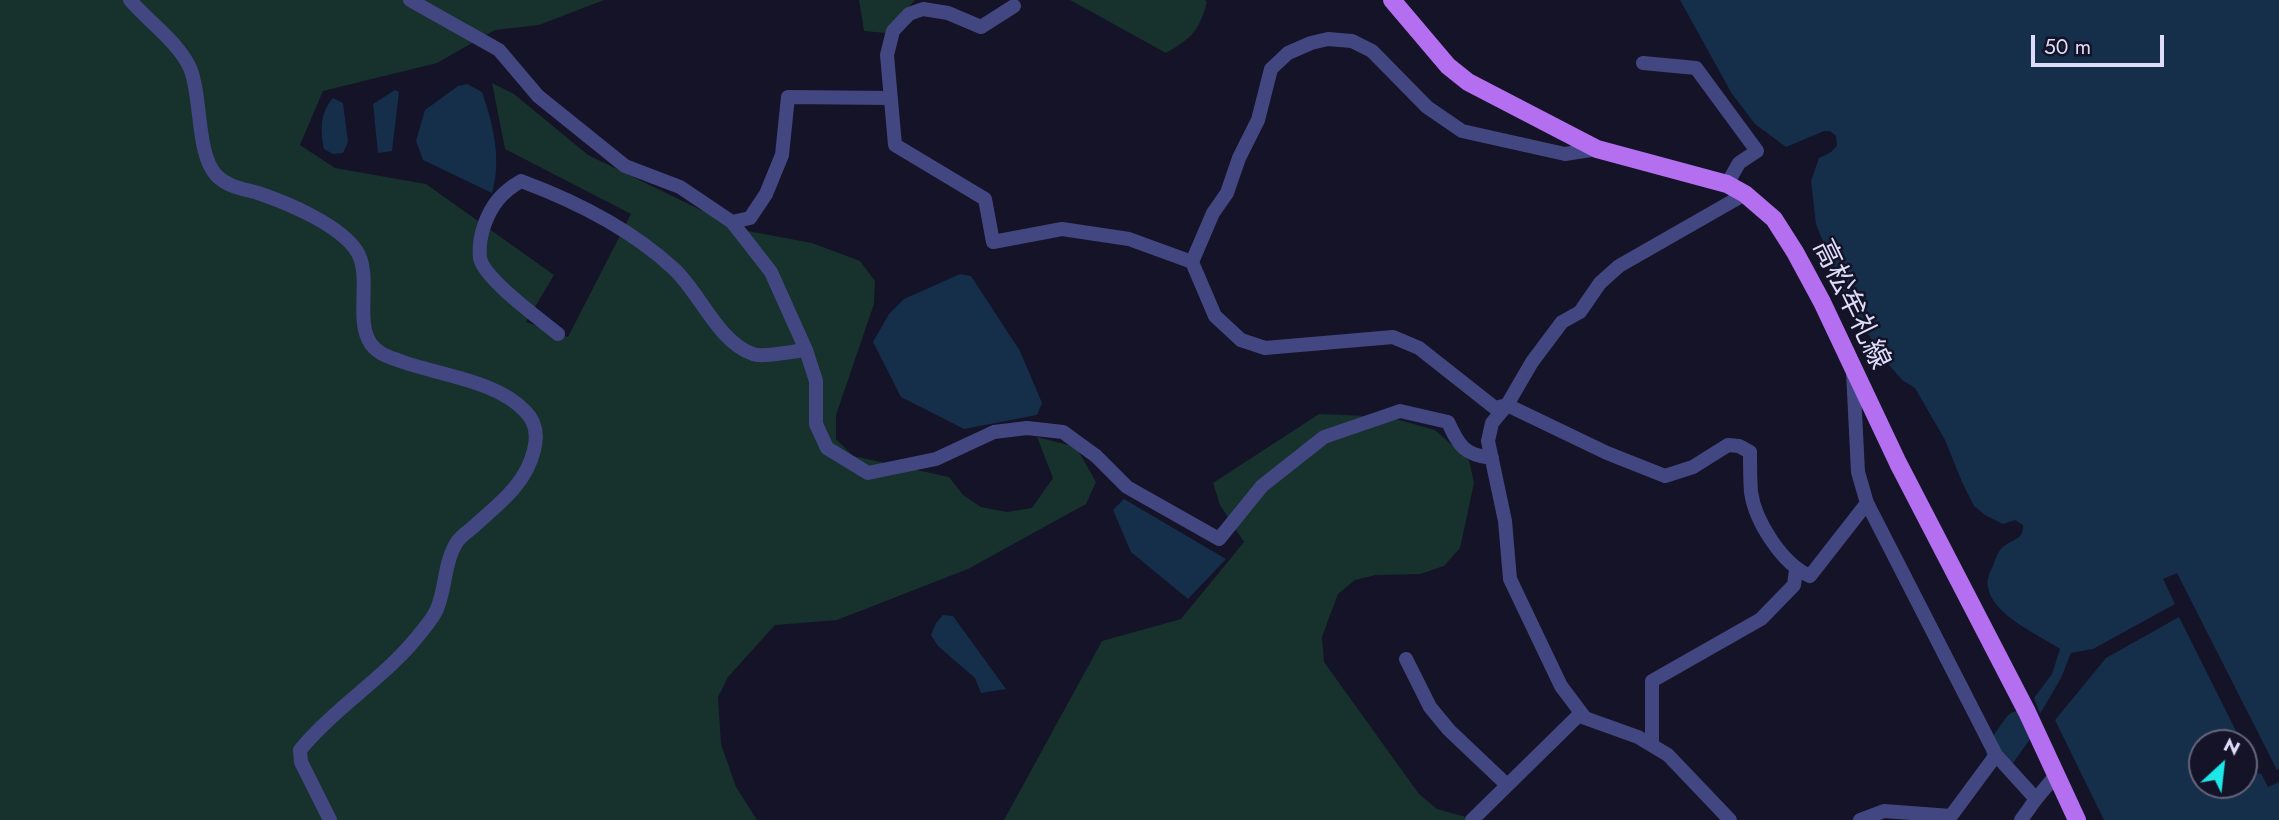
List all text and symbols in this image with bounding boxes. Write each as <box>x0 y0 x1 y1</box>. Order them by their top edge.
scale bar <box>2034 21 2167 65</box>
text: 50 m <box>2044 32 2091 62</box>
street label: 高松牟礼線 <box>1804 235 1896 375</box>
north arrow <box>2188 729 2258 799</box>
text: N <box>2219 731 2245 762</box>

